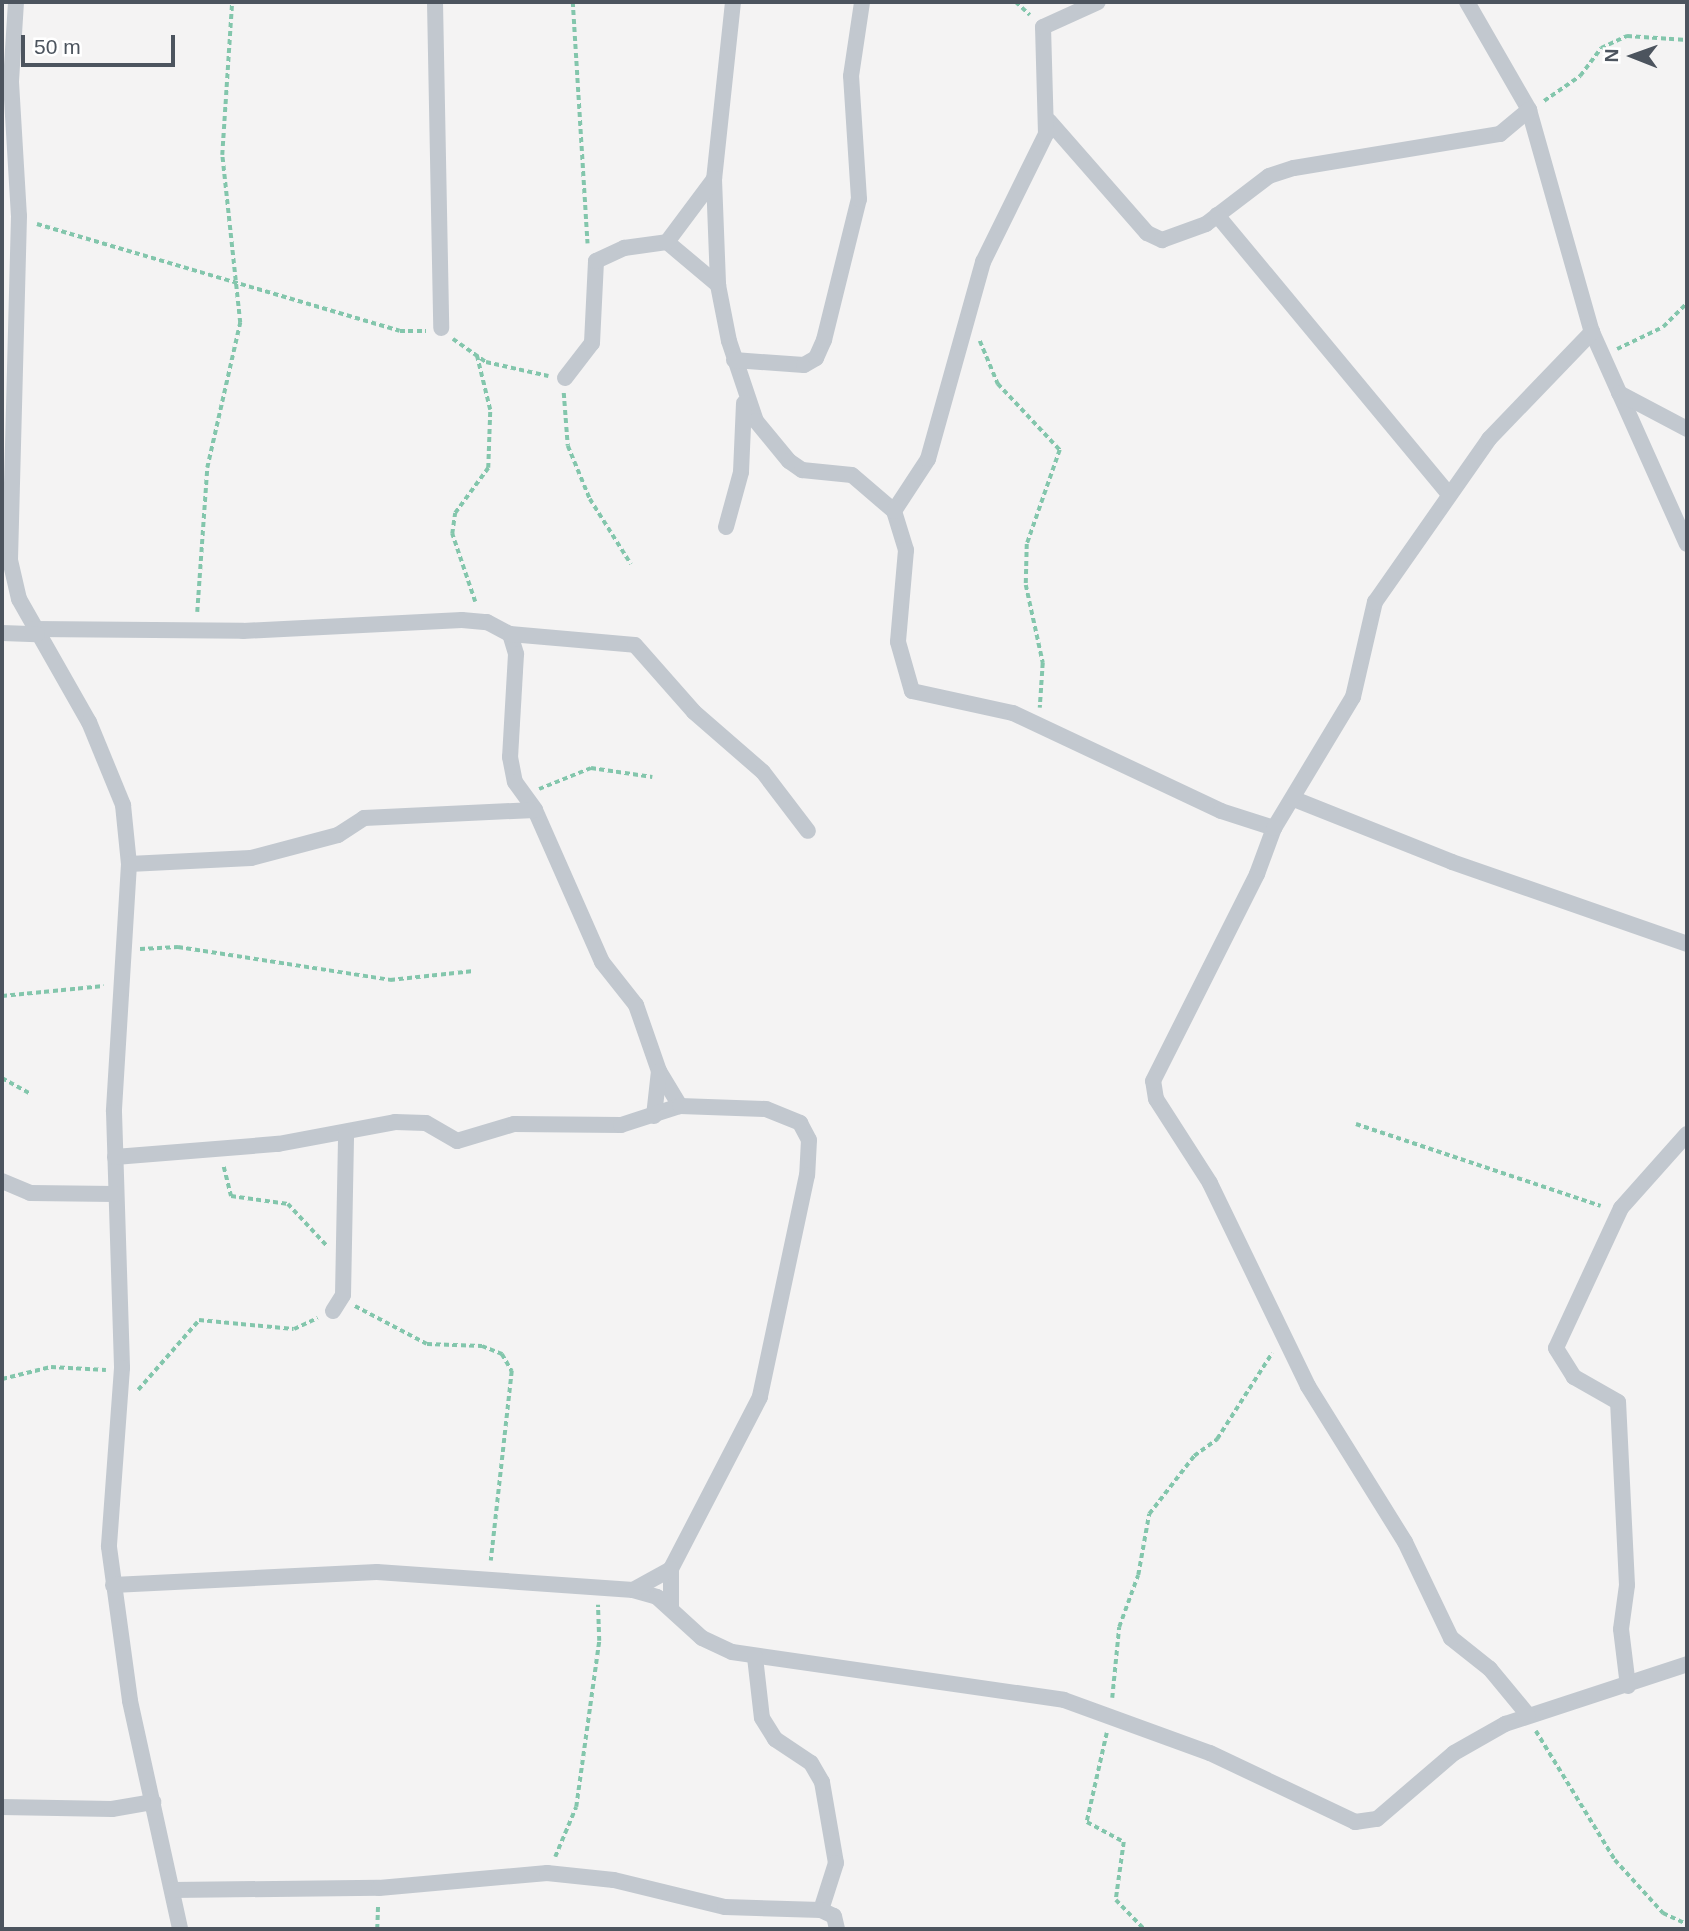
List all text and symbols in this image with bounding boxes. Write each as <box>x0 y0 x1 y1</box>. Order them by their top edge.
scale bar <box>24 21 178 65</box>
north arrow <box>1598 21 1668 91</box>
text: 50 m <box>34 35 81 58</box>
text: N <box>1601 49 1622 63</box>

